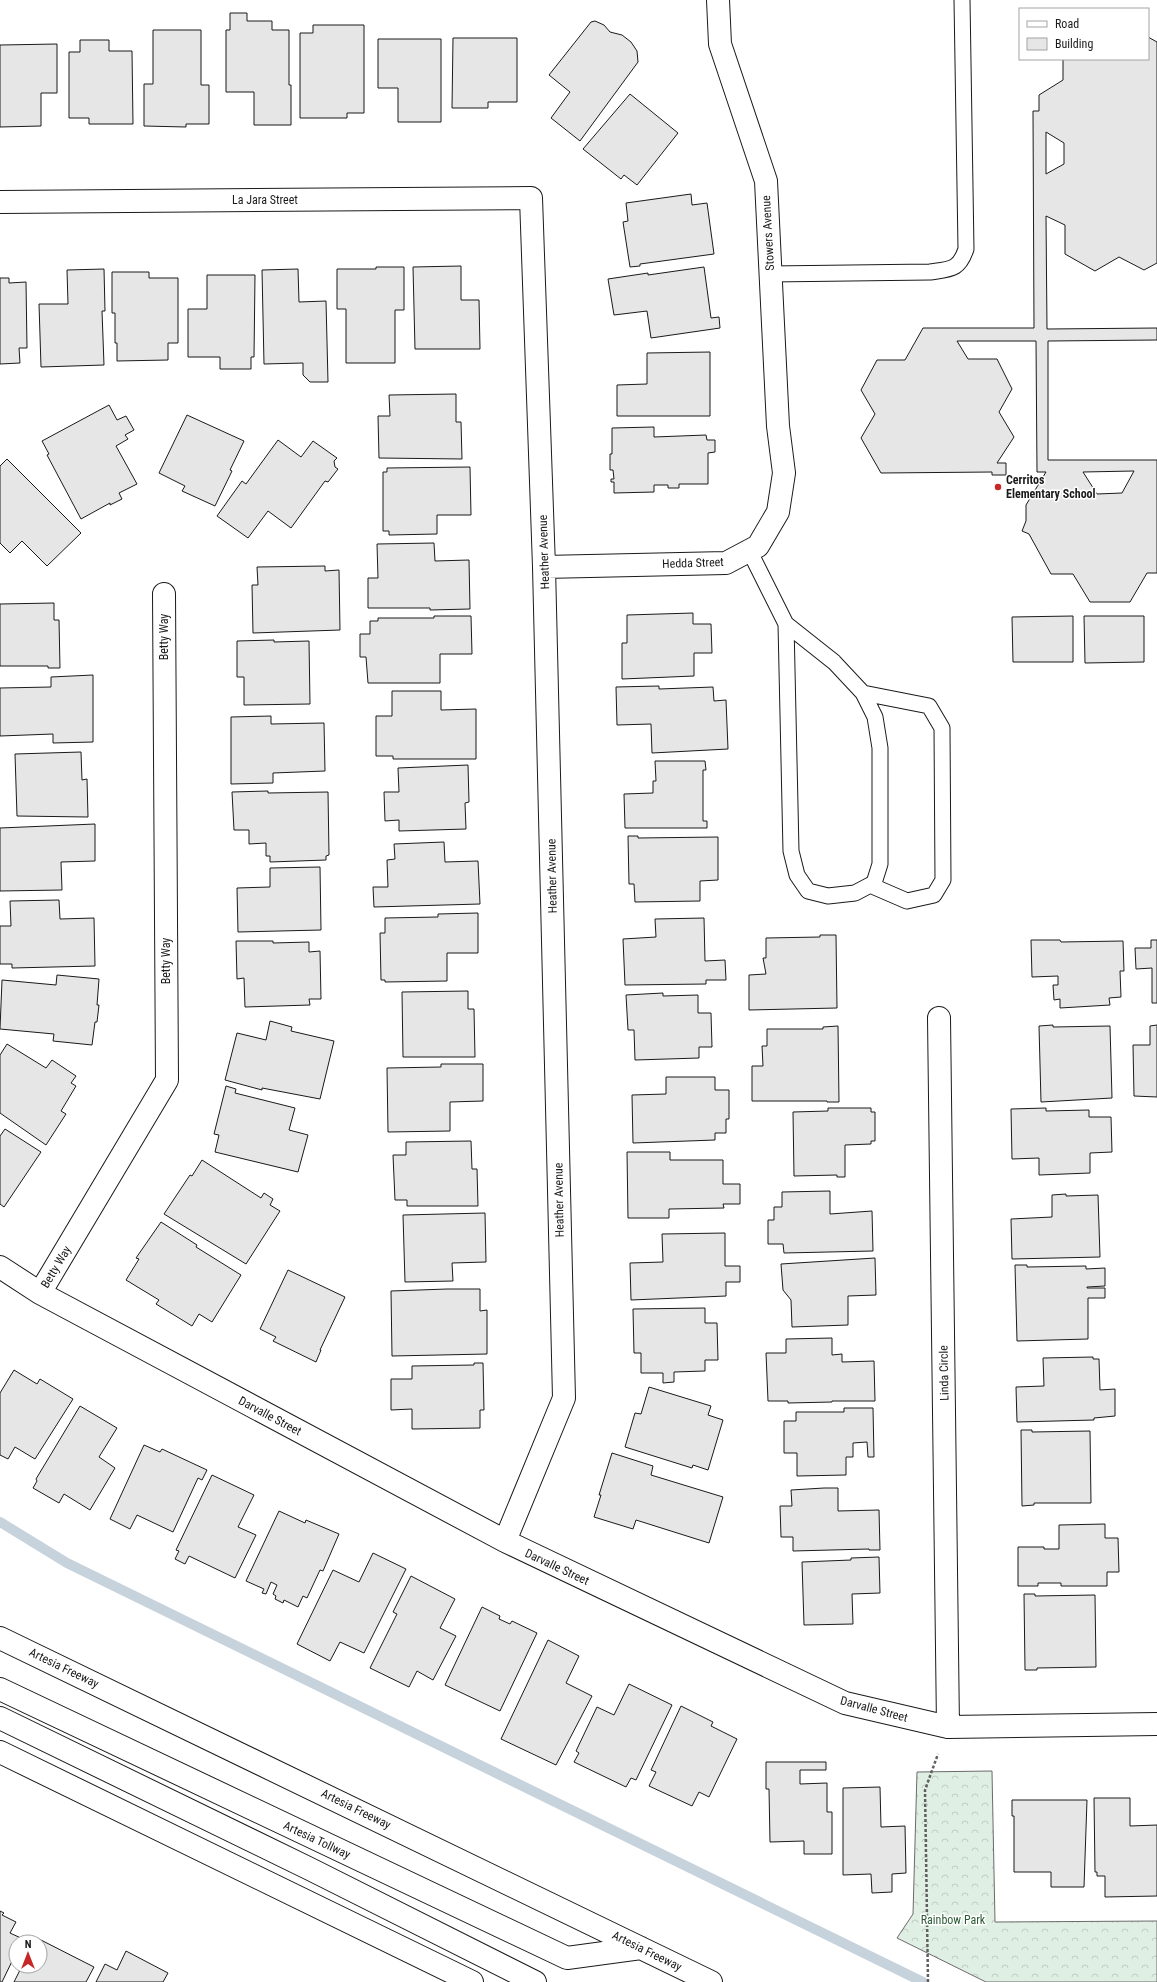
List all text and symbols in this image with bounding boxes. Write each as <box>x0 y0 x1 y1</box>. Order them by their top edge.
legend <box>1019 8 1149 60</box>
text: Road <box>1055 17 1079 31</box>
text: Building <box>1055 37 1093 51</box>
street label: La Jara Street <box>232 193 298 207</box>
street label: Stowers Avenue <box>759 195 777 271</box>
place label: Cerritos Elementary School <box>1006 473 1096 501</box>
marker: Cerritos Elementary School <box>993 482 1003 492</box>
street label: Heather Avenue <box>536 514 552 590</box>
street label: Hedda Street <box>662 555 724 571</box>
street label: Betty Way <box>157 614 171 660</box>
street label: Heather Avenue <box>544 838 560 913</box>
street label: Betty Way <box>159 938 173 984</box>
street label: Heather Avenue <box>551 1162 567 1237</box>
street label: Betty Way <box>38 1243 74 1291</box>
street label: Linda Circle <box>937 1345 951 1401</box>
street label: Darvalle Street <box>236 1394 304 1439</box>
street label: Darvalle Street <box>523 1546 592 1588</box>
street label: Artesia Freeway <box>27 1645 101 1691</box>
street label: Darvalle Street <box>839 1693 910 1725</box>
street label: Artesia Freeway <box>319 1786 393 1832</box>
street label: Artesia Tollway <box>281 1818 353 1862</box>
park label: Rainbow Park <box>921 1913 986 1927</box>
street label: Artesia Freeway <box>610 1928 684 1974</box>
north arrow <box>8 1934 48 1974</box>
text: N <box>25 1938 32 1951</box>

